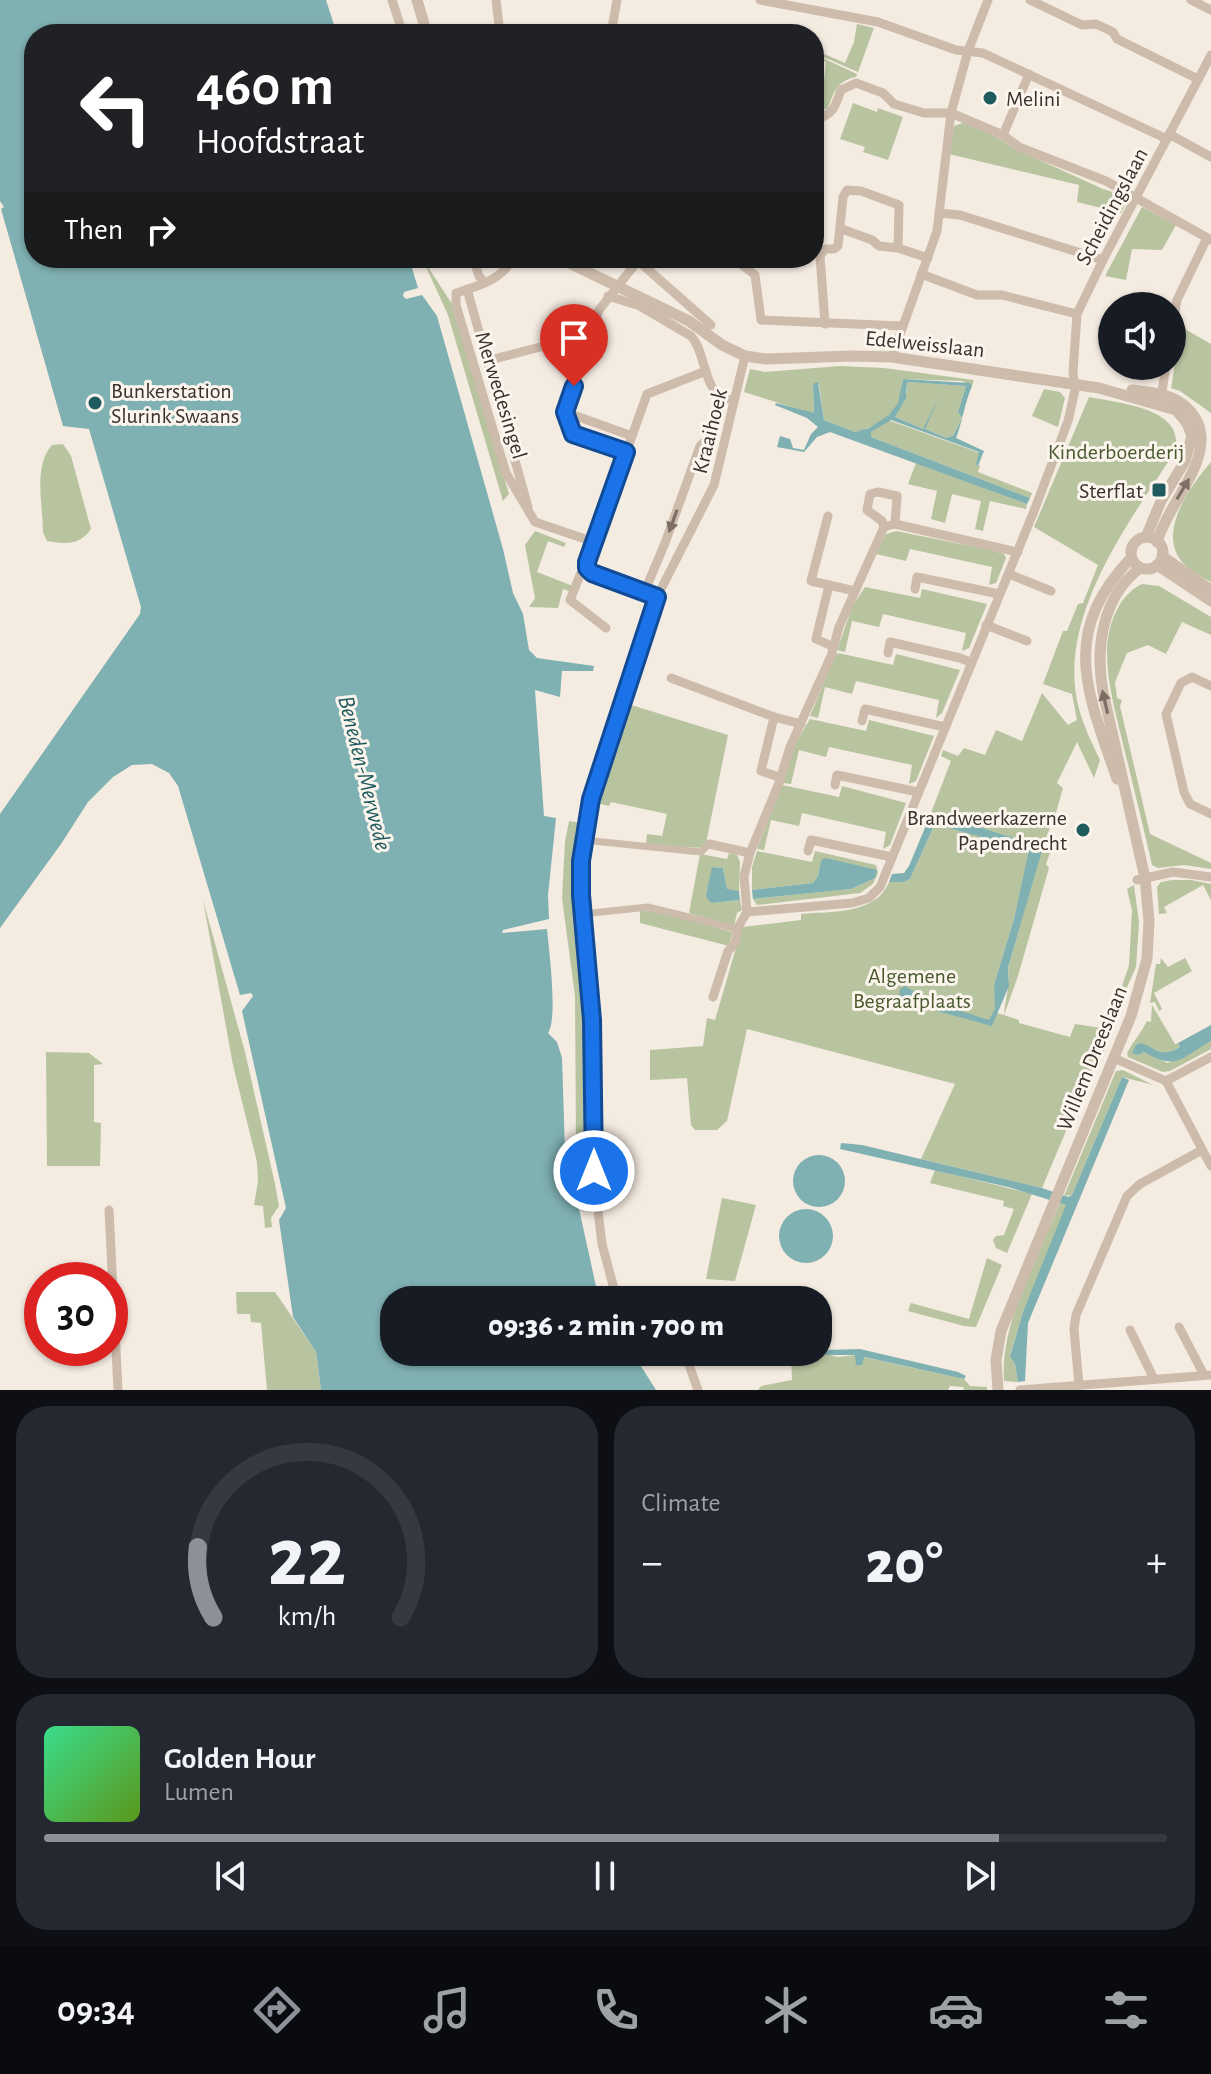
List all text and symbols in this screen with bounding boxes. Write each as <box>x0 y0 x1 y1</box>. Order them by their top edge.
icon: left <box>64 56 168 160</box>
text: 460 m <box>196 59 334 115</box>
place label: Melini <box>1006 88 1061 110</box>
marker: Melini <box>981 89 999 107</box>
text: Hoofdstraat <box>196 124 364 160</box>
street label: Scheidingslaan <box>1072 144 1152 269</box>
icon: right <box>139 208 183 252</box>
text: Then <box>64 215 123 245</box>
map controls <box>1098 292 1186 380</box>
button: sound <box>1098 292 1186 380</box>
pin <box>540 304 608 386</box>
icon: arrive <box>552 316 596 360</box>
street label: Edelweisslaan <box>864 327 986 361</box>
street label: Merwedesingel <box>471 329 531 462</box>
place label: Bunkerstation Slurink Swaans <box>111 380 239 427</box>
street label: Kraaihoek <box>689 386 731 476</box>
marker: Bunkerstation Slurink Swaans <box>86 394 104 412</box>
park label: Kinderboerderij <box>1048 441 1184 463</box>
one-way arrow <box>1176 478 1190 500</box>
place label: Sterflat <box>1079 480 1143 502</box>
marker: Sterflat <box>1150 481 1168 499</box>
one-way arrow <box>667 509 679 533</box>
one-way arrow <box>1098 689 1111 714</box>
water label: Beneden-Merwede <box>333 693 395 853</box>
place label: Brandweerkazerne Papendrecht <box>907 807 1067 854</box>
marker: Brandweerkazerne Papendrecht <box>1074 821 1092 839</box>
park label: Algemene Begraafplaats <box>853 965 971 1012</box>
street label: Willem Dreeslaan <box>1053 983 1131 1134</box>
position arrow <box>552 1129 636 1213</box>
speed limit sign: 30 <box>24 1262 128 1366</box>
text: 09:36 · 2 min · 700 m <box>488 1311 724 1341</box>
text: Climate <box>642 1490 720 1516</box>
text: 22 <box>268 1517 346 1601</box>
text: 20° <box>866 1534 943 1594</box>
text: − <box>642 1541 663 1585</box>
text: + <box>1146 1541 1167 1585</box>
text: km/h <box>277 1602 336 1631</box>
text: Golden Hour <box>164 1744 316 1774</box>
text: Lumen <box>164 1779 234 1805</box>
icon: previous <box>209 1854 253 1898</box>
icon: pause <box>583 1854 627 1898</box>
icon: next <box>958 1854 1002 1898</box>
icon: directions <box>249 1982 305 2038</box>
icon: music <box>419 1982 475 2038</box>
icon: phone <box>588 1982 644 2038</box>
icon: climate <box>758 1982 814 2038</box>
icon: car <box>928 1982 984 2038</box>
icon: filters <box>1098 1982 1154 2038</box>
text: 09:34 <box>57 1992 135 2028</box>

